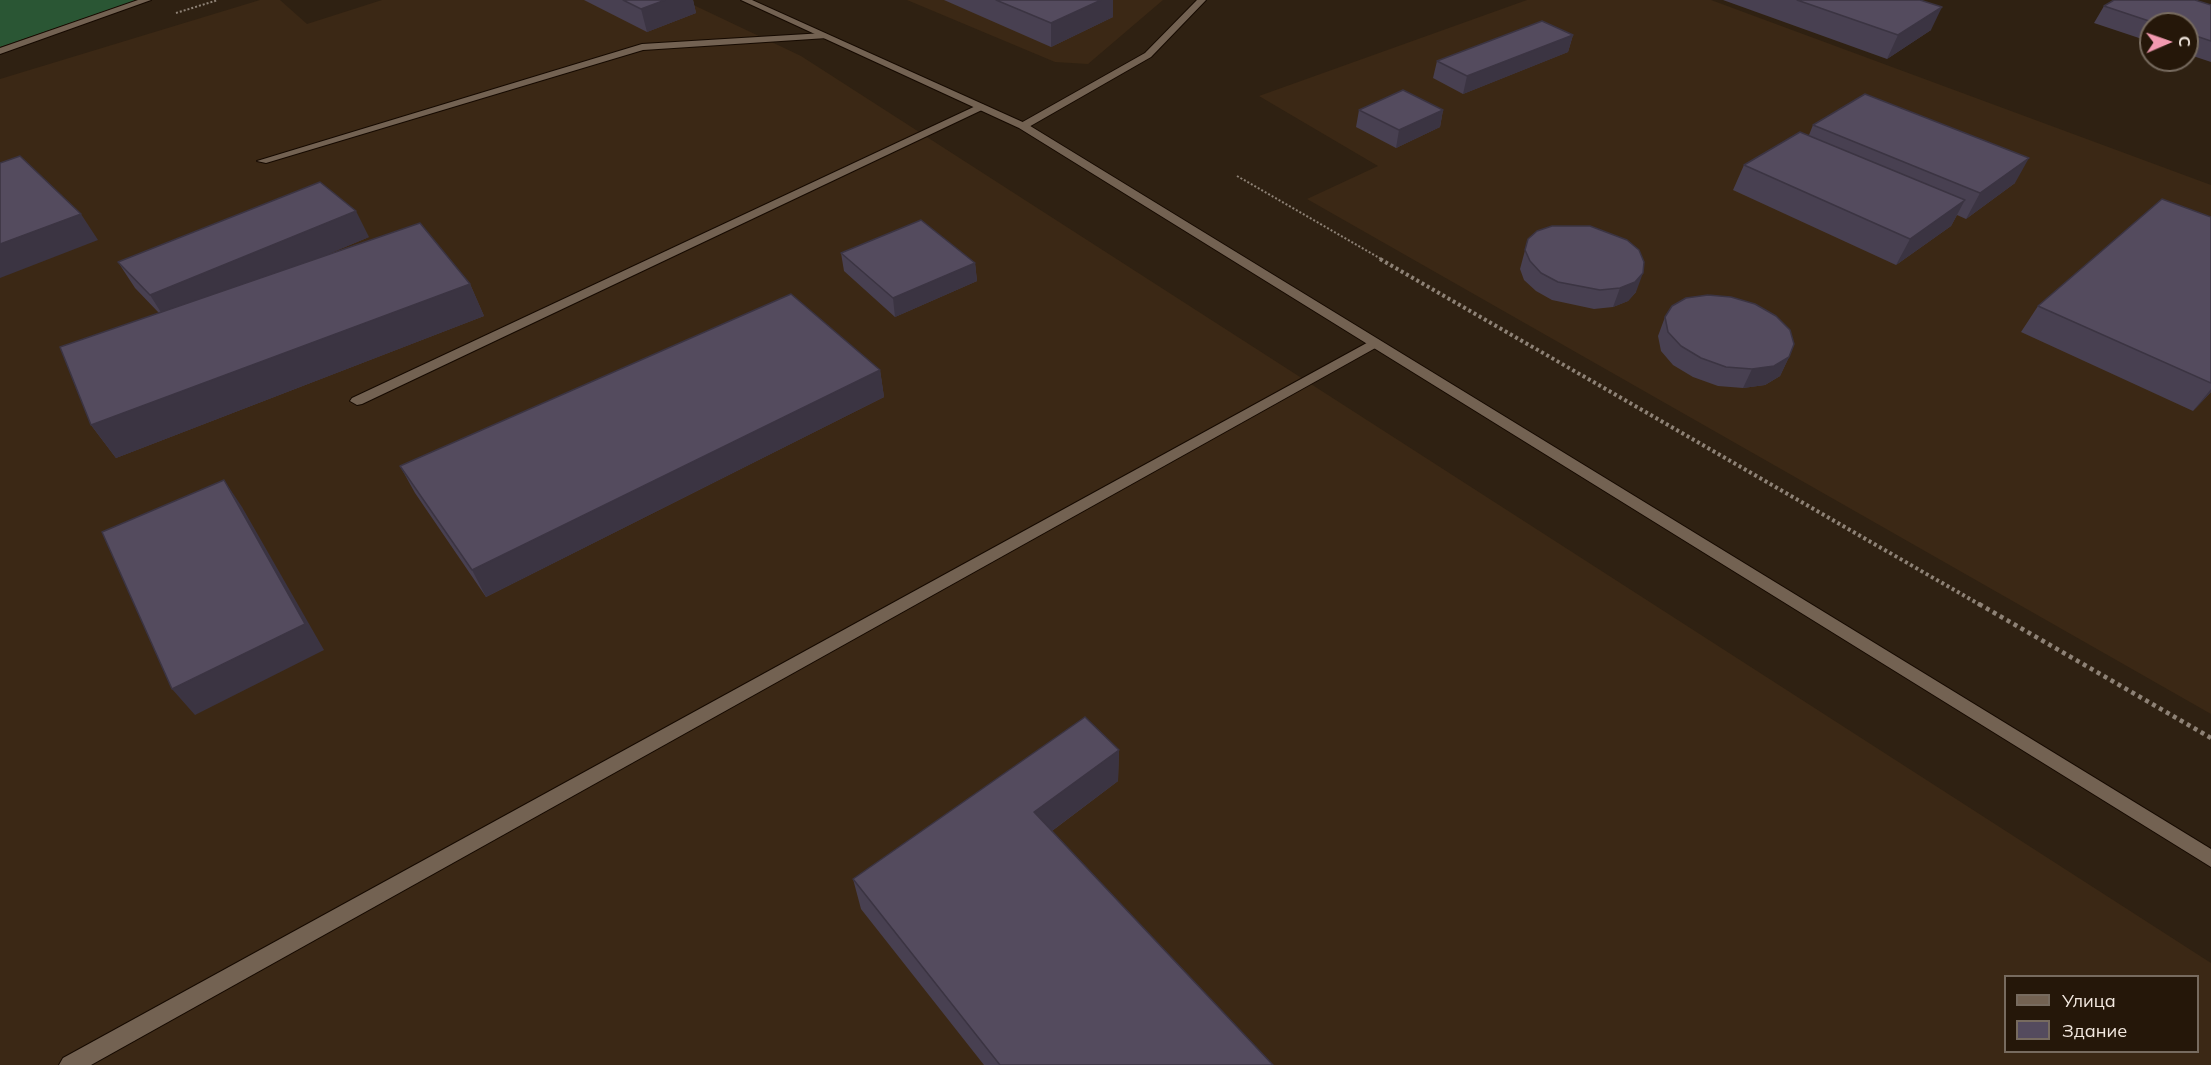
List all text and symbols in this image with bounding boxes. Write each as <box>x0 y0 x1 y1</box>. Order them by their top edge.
north arrow <box>2139 12 2199 72</box>
text: С <box>2175 36 2195 47</box>
legend <box>2004 975 2199 1053</box>
text: Улица <box>2062 989 2116 1012</box>
text: Здание <box>2062 1019 2127 1042</box>

